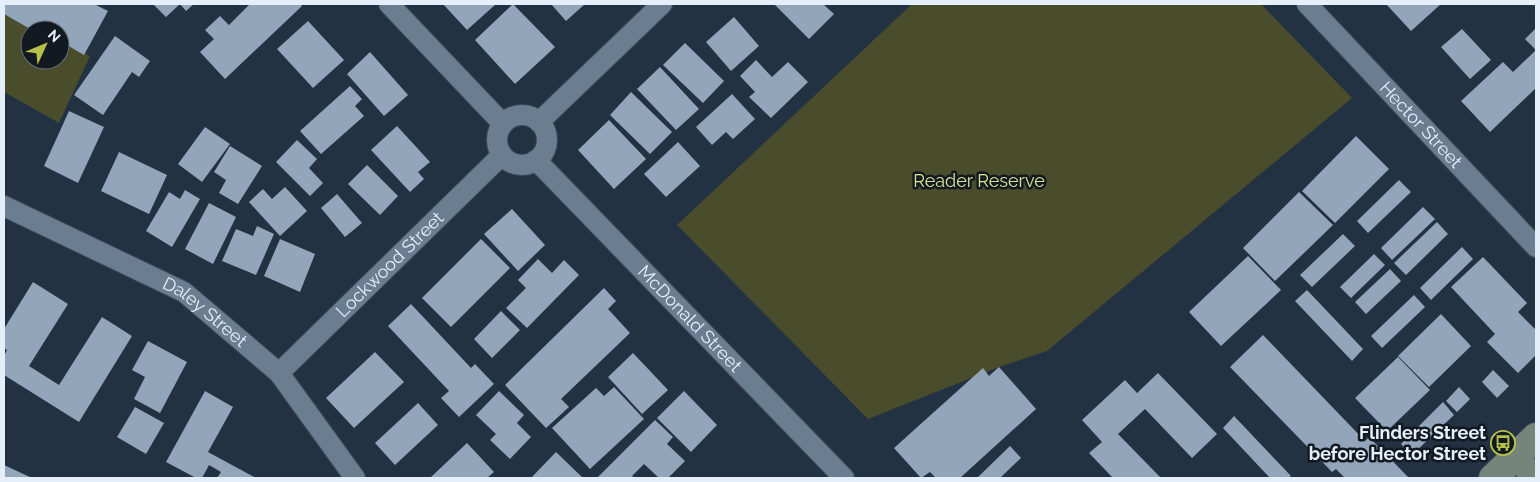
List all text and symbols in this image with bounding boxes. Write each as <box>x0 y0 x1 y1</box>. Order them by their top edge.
north arrow <box>20 20 70 70</box>
text: N <box>45 27 64 45</box>
street label: Hector Street <box>1376 77 1467 172</box>
park label: Reader Reserve <box>913 170 1045 191</box>
street label: Lockwood Street <box>331 207 448 321</box>
street label: McDonald Street <box>634 261 746 376</box>
street label: Daley Street <box>160 272 252 351</box>
place label: Flinders Street before Hector Street <box>1309 422 1486 464</box>
bus stop icon: Flinders Street before Hector Street <box>1490 430 1516 456</box>

